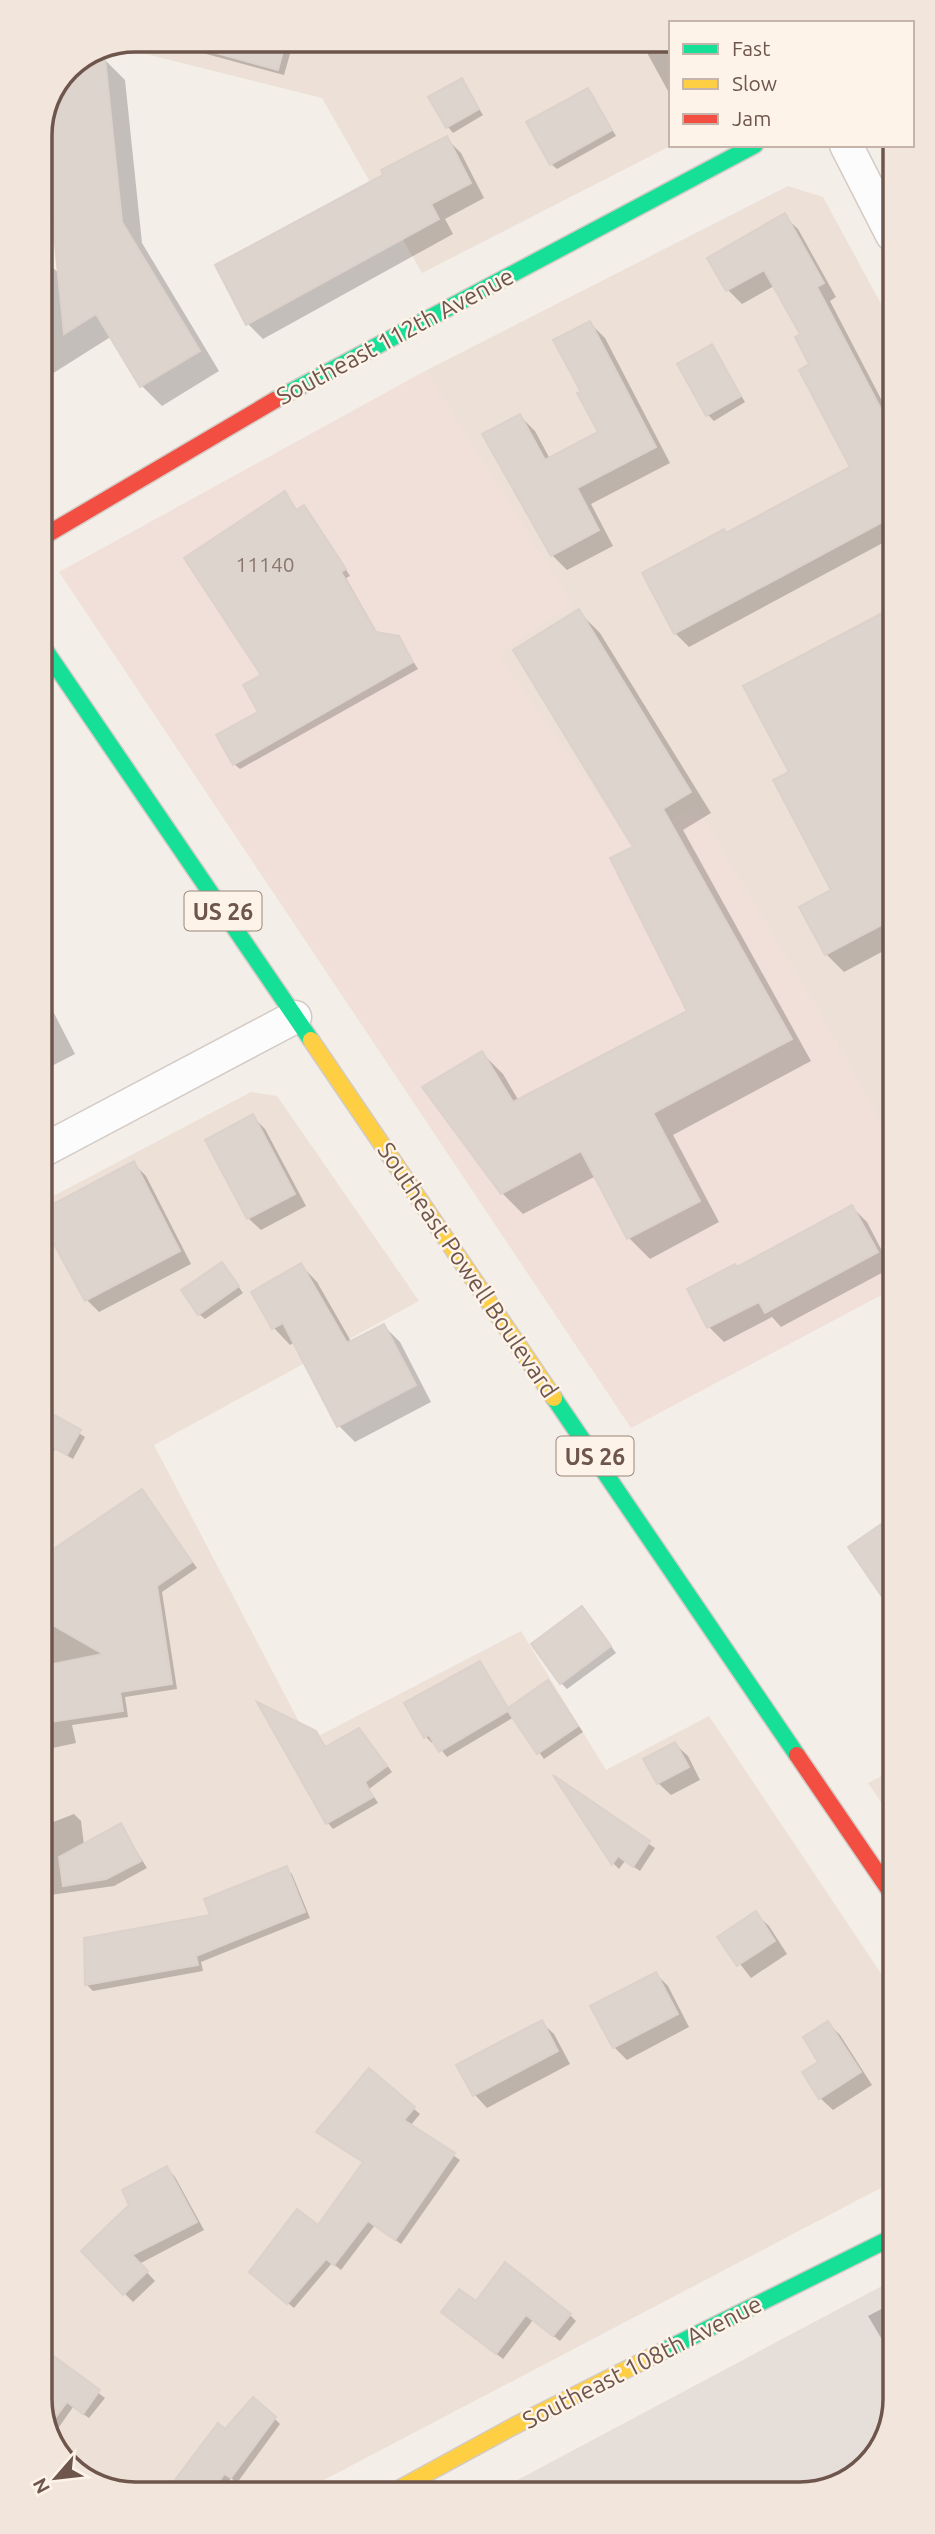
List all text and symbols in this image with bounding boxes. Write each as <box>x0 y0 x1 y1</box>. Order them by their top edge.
legend <box>669 21 914 147</box>
text: Fast <box>732 36 770 60</box>
text: Slow <box>732 71 777 95</box>
text: Jam <box>732 106 771 130</box>
street label: Southeast 112th Avenue <box>272 262 518 410</box>
house number: 11140 <box>235 552 295 576</box>
road number: US 26 <box>184 891 262 930</box>
street label: Southeast Powell Boulevard <box>372 1137 564 1403</box>
road number: US 26 <box>556 1436 634 1476</box>
street label: Southeast 108th Avenue <box>518 2290 766 2434</box>
north arrow <box>21 2443 91 2513</box>
text: N <box>28 2475 54 2497</box>

